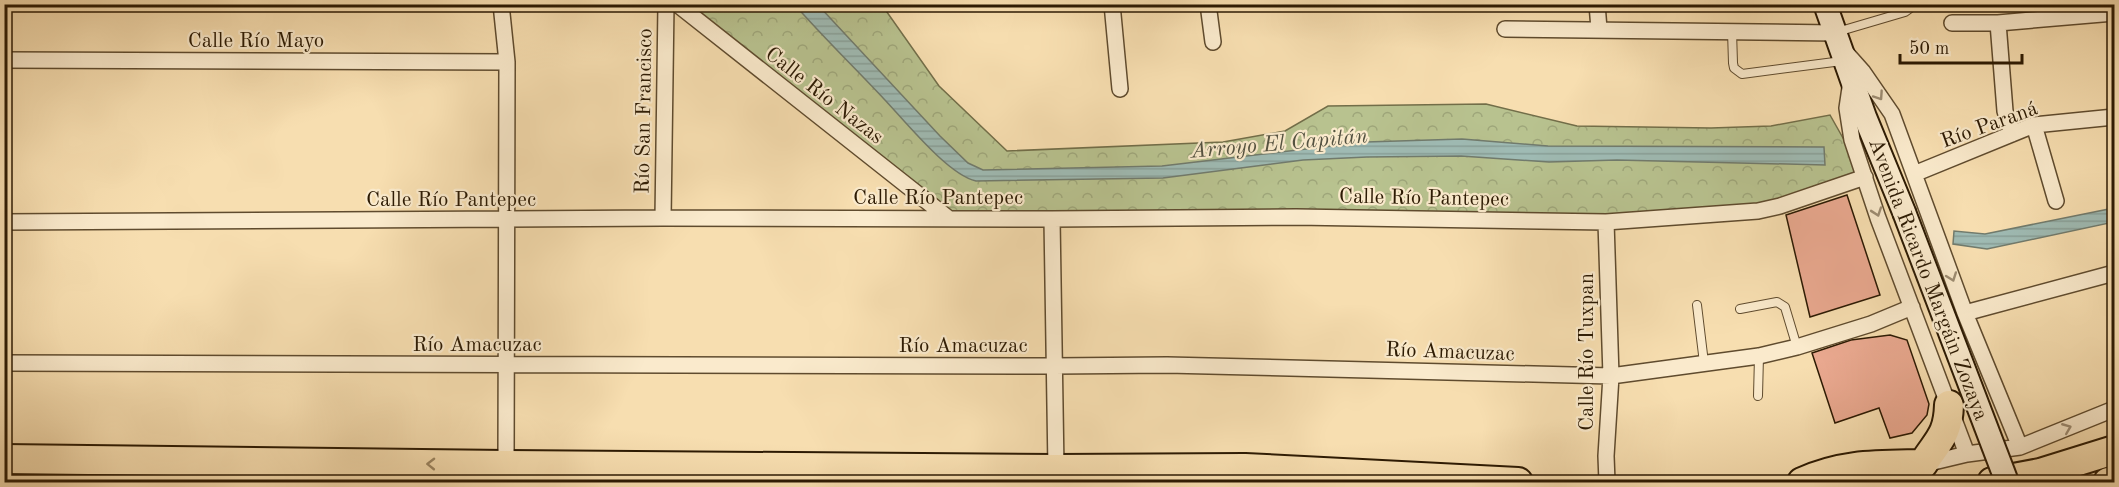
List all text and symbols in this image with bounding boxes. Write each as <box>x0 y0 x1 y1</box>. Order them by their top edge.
scale bar <box>1900 27 2022 65</box>
street label: Río San Francisco <box>633 28 656 194</box>
street label: Calle Río Mayo <box>188 31 324 52</box>
text: 50 m <box>1909 40 1949 58</box>
street label: Calle Río Nazas <box>761 44 887 149</box>
one-way arrow <box>1872 90 1884 100</box>
street label: Río Paraná <box>1938 98 2041 153</box>
water label: Arroyo El Capitán <box>1189 125 1369 163</box>
street label: Avenida Ricardo Margáin Zozaya <box>1864 136 1991 423</box>
street label: Calle Río Pantepec <box>1339 187 1509 210</box>
street label: Calle Río Pantepec <box>853 188 1023 209</box>
street label: Calle Río Pantepec <box>366 190 536 211</box>
one-way arrow <box>1869 207 1882 217</box>
one-way arrow <box>1944 271 1957 282</box>
street label: Calle Río Tuxpan <box>1577 273 1598 431</box>
street label: Río Amacuzac <box>412 335 542 356</box>
street label: Río Amacuzac <box>898 336 1028 357</box>
street label: Río Amacuzac <box>1385 340 1515 365</box>
one-way arrow <box>2061 423 2072 435</box>
one-way arrow <box>427 458 436 470</box>

